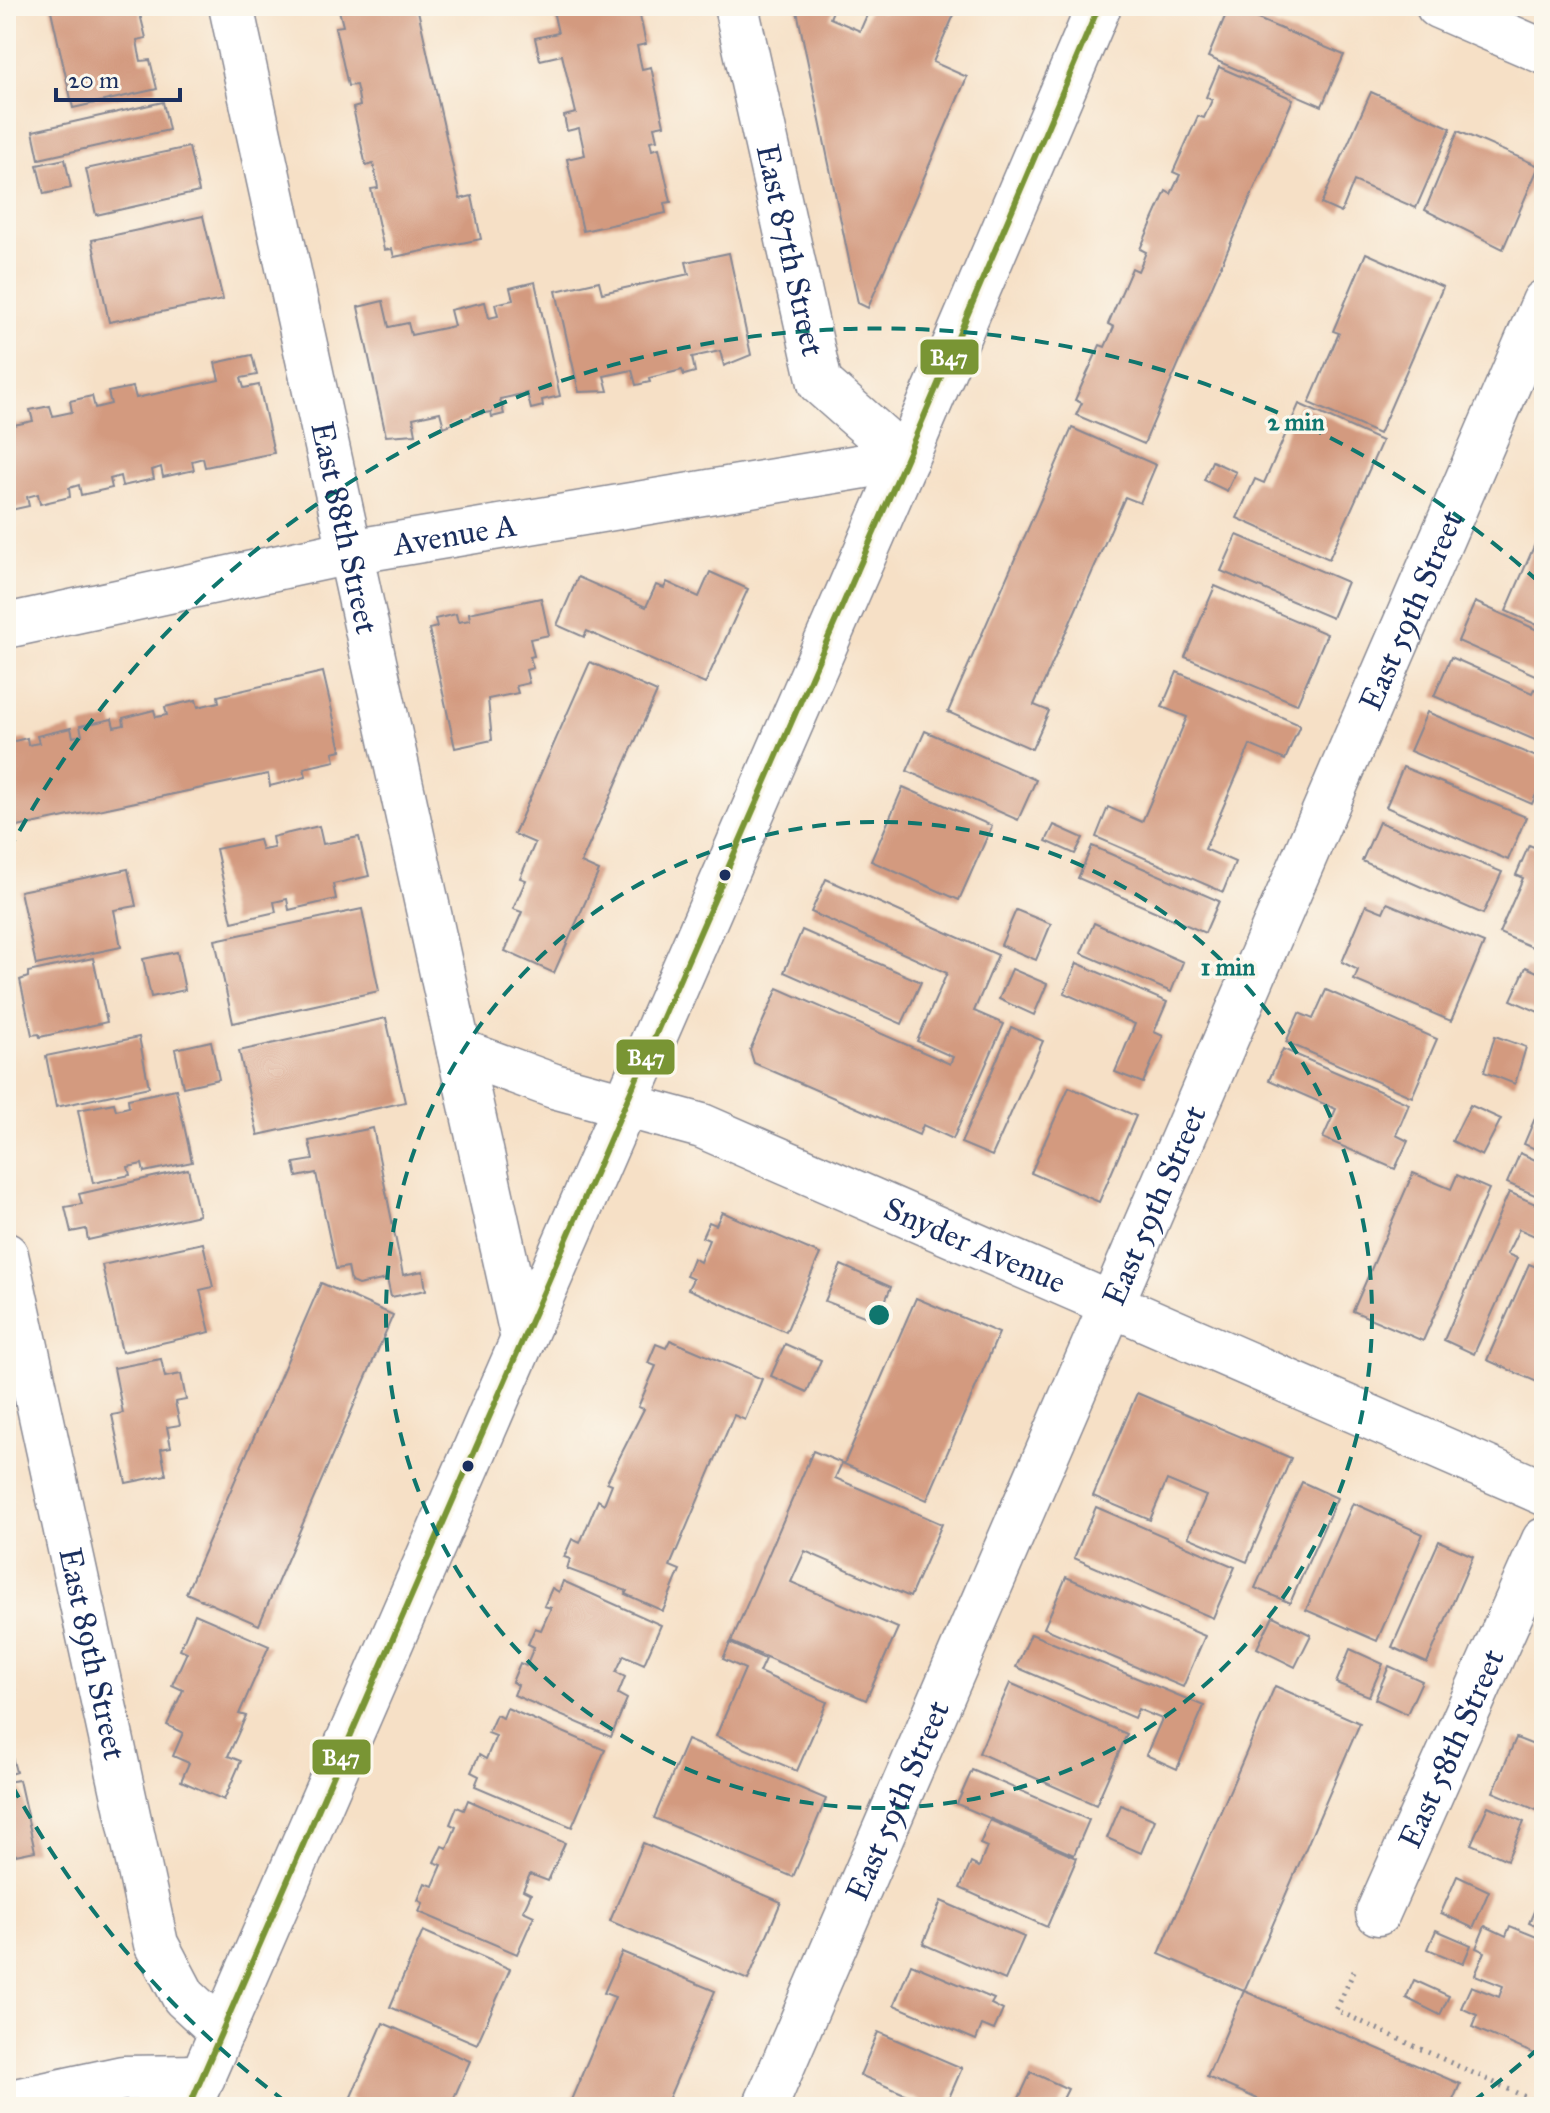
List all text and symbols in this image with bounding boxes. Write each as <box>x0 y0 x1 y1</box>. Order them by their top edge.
scale bar <box>56 52 180 102</box>
text: 20 m <box>68 65 119 95</box>
street label: East 87th Street <box>748 140 833 360</box>
line badge: B47 <box>919 338 980 376</box>
text: B47 <box>930 344 968 371</box>
text: 2 min <box>1268 407 1324 437</box>
street label: East 88th Street <box>303 418 387 637</box>
street label: Avenue A <box>388 505 520 564</box>
street label: East 59th Street <box>1351 505 1471 716</box>
unlabelled marker <box>717 867 733 883</box>
text: 1 min <box>1201 952 1255 982</box>
line badge: B47 <box>615 1038 676 1076</box>
text: B47 <box>627 1044 665 1071</box>
street label: East 59th Street <box>1094 1099 1214 1311</box>
street label: Snyder Avenue <box>878 1188 1072 1302</box>
centre of rings <box>865 1301 893 1329</box>
unlabelled marker <box>460 1458 476 1474</box>
street label: East 89th Street <box>51 1544 135 1763</box>
street label: East 58th Street <box>1390 1643 1512 1854</box>
street label: East 59th Street <box>837 1694 958 1906</box>
line badge: B47 <box>311 1738 372 1776</box>
text: B47 <box>322 1744 360 1771</box>

